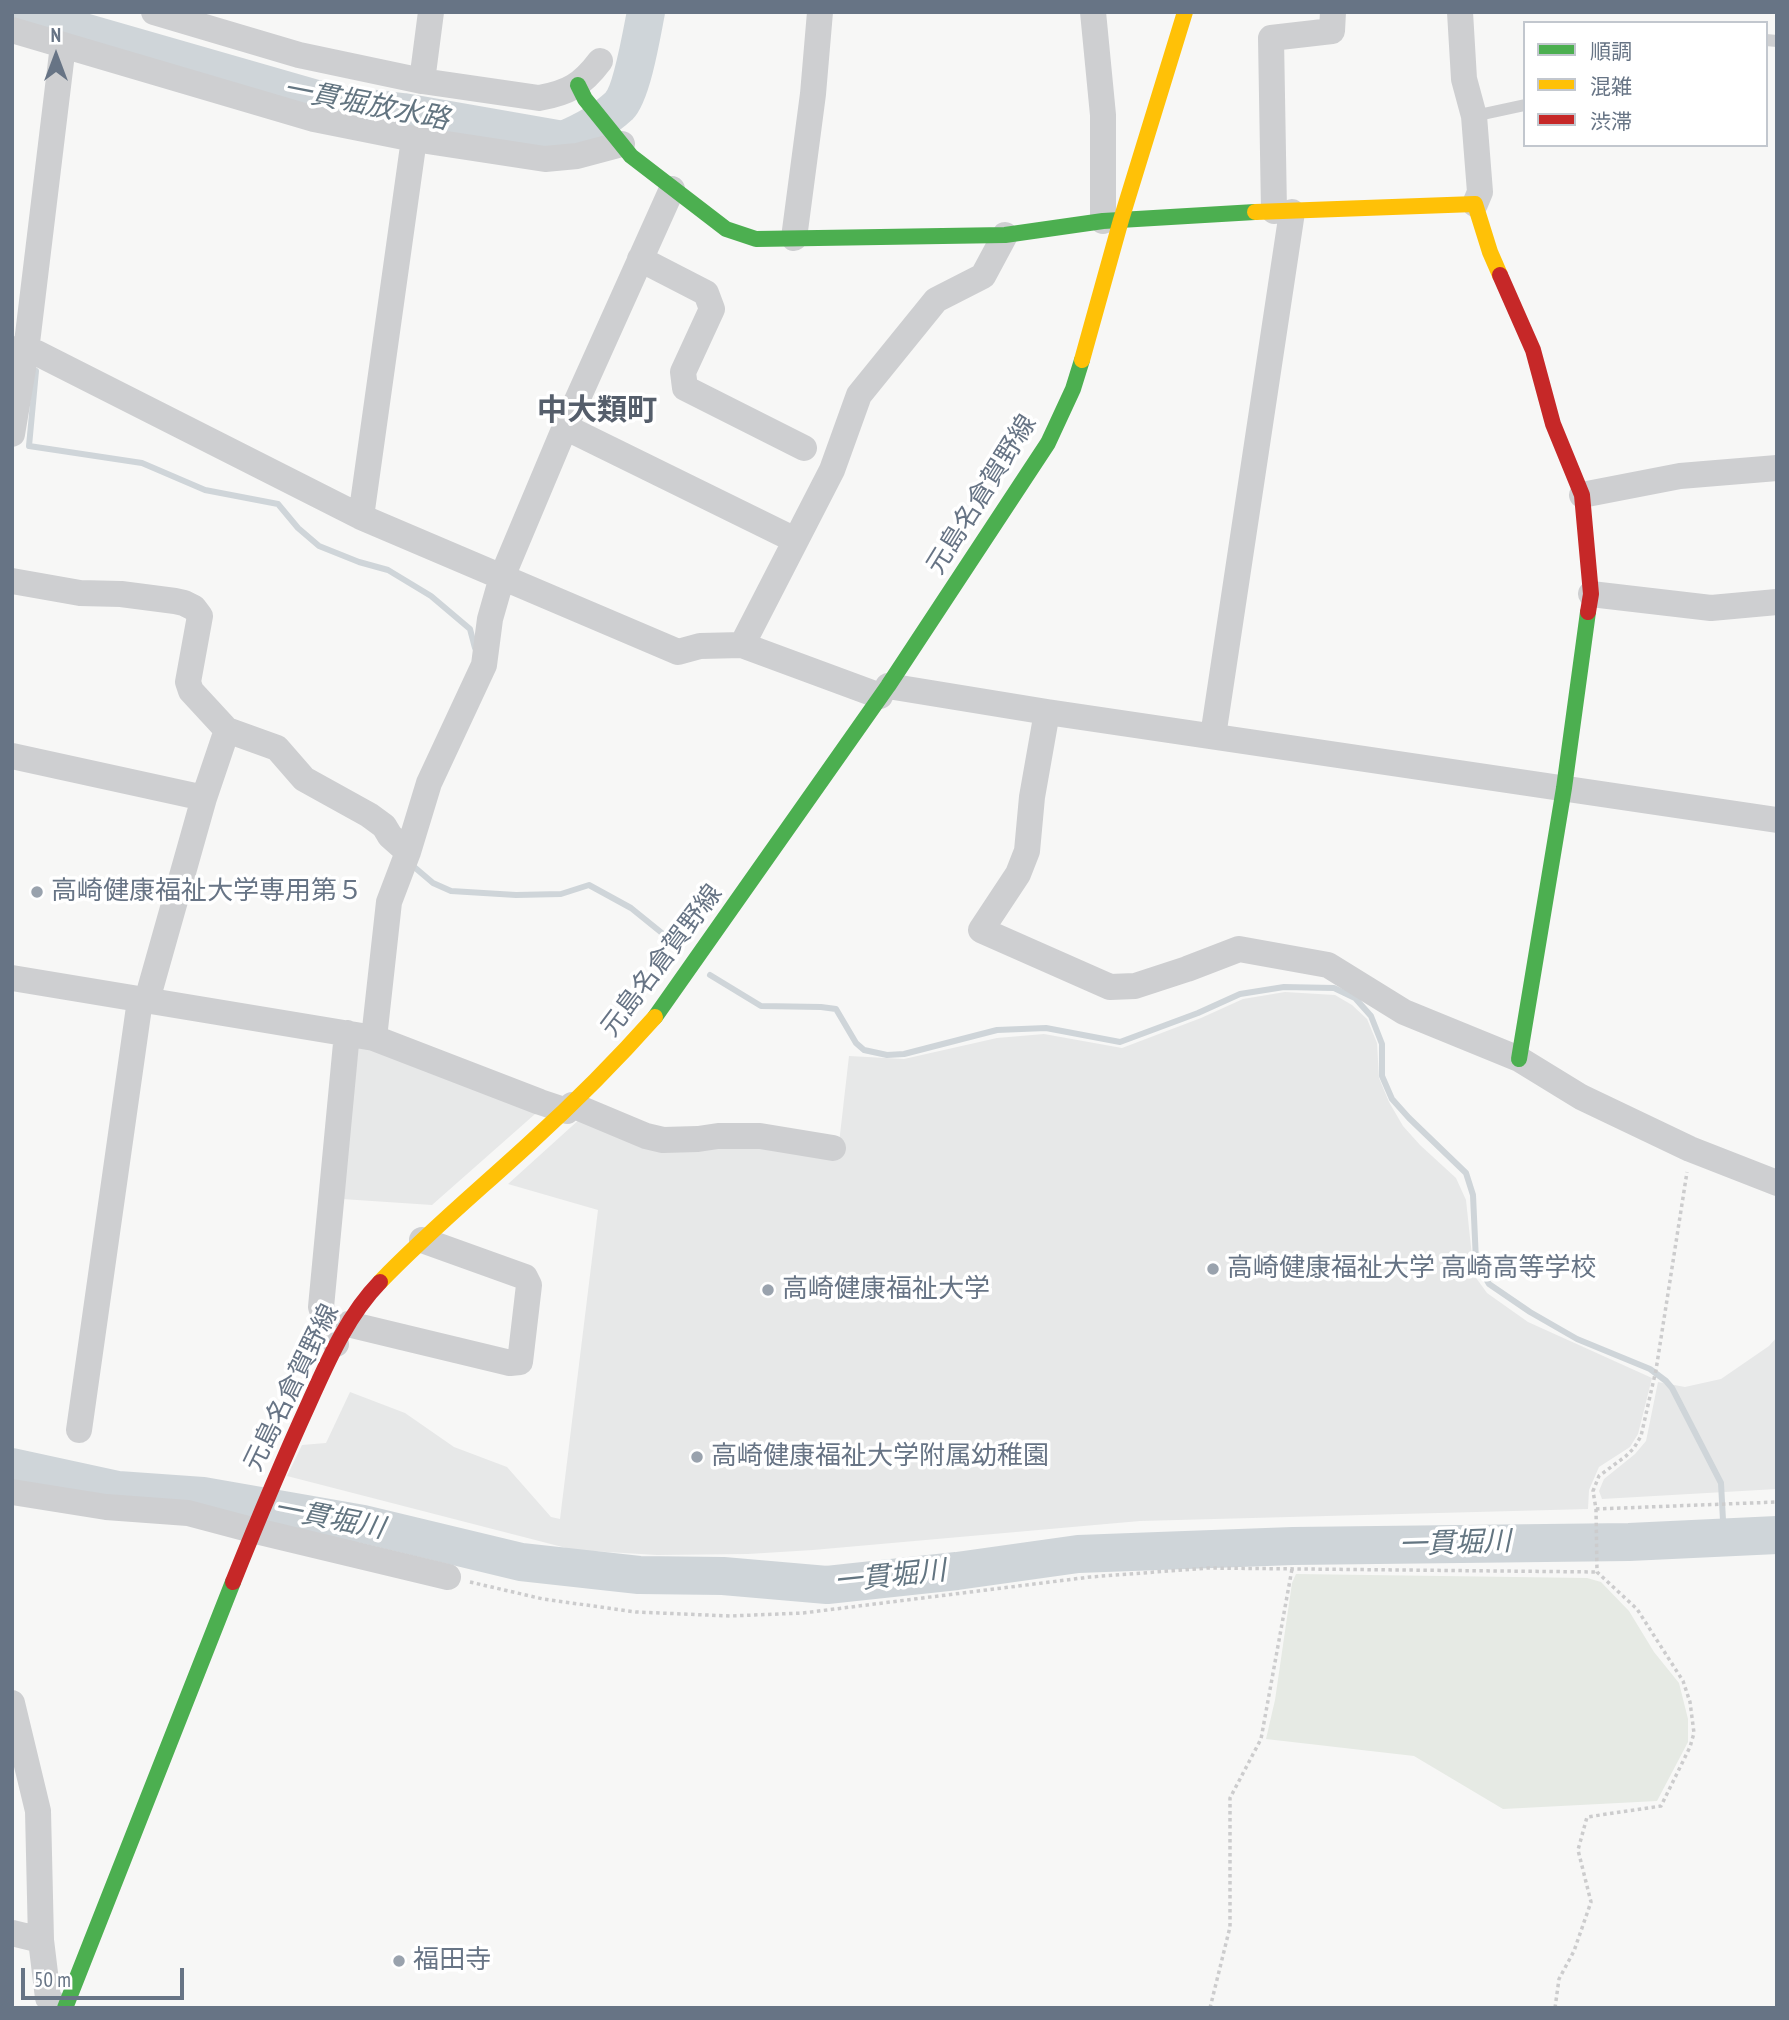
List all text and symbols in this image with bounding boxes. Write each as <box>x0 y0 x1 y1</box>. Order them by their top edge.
north arrow <box>21 21 91 91</box>
legend <box>1523 21 1768 147</box>
text: N <box>51 23 61 47</box>
text: 順調 <box>1590 38 1632 65</box>
water label: 一貫堀放水路 <box>280 72 452 138</box>
text: 混雑 <box>1590 73 1632 100</box>
text: 渋滞 <box>1590 108 1632 135</box>
district label: 中大類町 <box>537 393 657 429</box>
street label: 元島名倉賀野線 <box>921 410 1043 580</box>
place label: 高崎健康福祉大学専用第５ <box>51 876 363 908</box>
street label: 元島名倉賀野線 <box>595 879 729 1043</box>
marker: 高崎健康福祉大学専用第５ <box>29 884 45 900</box>
place label: 高崎健康福祉大学 高崎高等学校 <box>1227 1253 1597 1285</box>
marker: 高崎健康福祉大学 高崎高等学校 <box>1205 1261 1221 1277</box>
place label: 高崎健康福祉大学 <box>782 1274 990 1306</box>
marker: 高崎健康福祉大学 <box>760 1282 776 1298</box>
street label: 元島名倉賀野線 <box>238 1299 346 1477</box>
place label: 高崎健康福祉大学附属幼稚園 <box>711 1441 1049 1473</box>
marker: 高崎健康福祉大学附属幼稚園 <box>689 1449 705 1465</box>
water label: 一貫堀川 <box>271 1492 387 1546</box>
water label: 一貫堀川 <box>1398 1525 1512 1563</box>
water label: 一貫堀川 <box>833 1554 947 1600</box>
place label: 福田寺 <box>413 1945 491 1977</box>
marker: 福田寺 <box>391 1953 407 1969</box>
scale bar <box>24 1954 187 1998</box>
text: 50 m <box>34 1966 71 1993</box>

